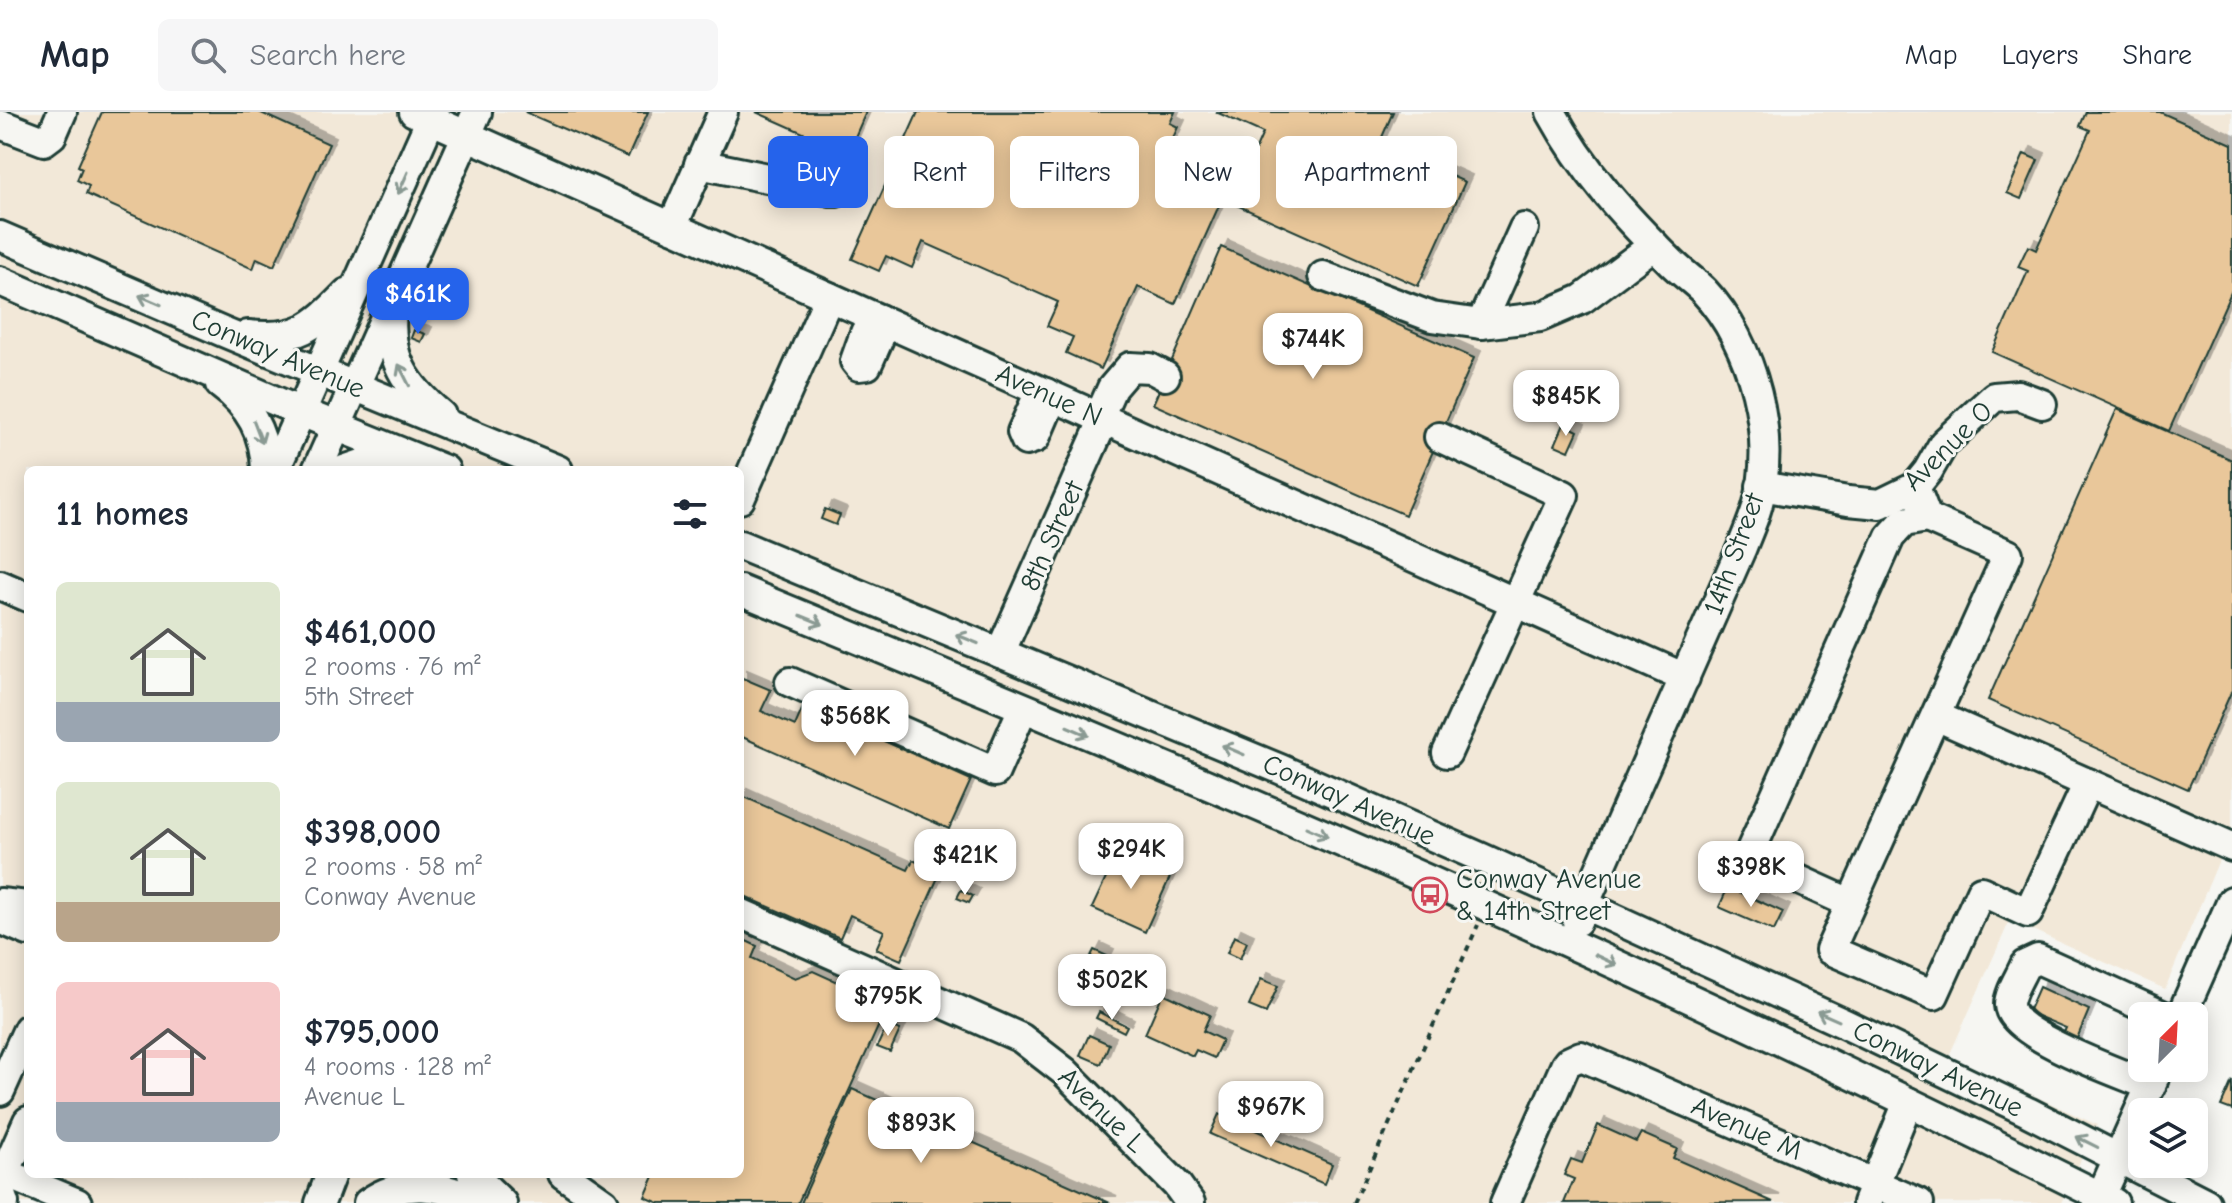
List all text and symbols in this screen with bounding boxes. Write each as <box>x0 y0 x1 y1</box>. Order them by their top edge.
search box <box>158 19 718 91</box>
text: Map <box>40 33 110 77</box>
icon: search <box>186 33 230 77</box>
text: Search here <box>250 38 406 73</box>
text: Map <box>1905 39 1958 71</box>
text: Layers <box>2002 39 2078 71</box>
text: Share <box>2122 39 2192 71</box>
chip: Buy <box>768 136 868 208</box>
chip: Rent <box>884 136 994 208</box>
chip: Filters <box>1010 136 1139 208</box>
chip: New <box>1155 136 1260 208</box>
chip: Apartment <box>1276 136 1457 208</box>
one-way arrow <box>394 171 409 195</box>
pin: $461K <box>362 268 474 336</box>
text: $461K <box>385 279 451 309</box>
one-way arrow <box>138 292 162 307</box>
street label: Conway Avenue <box>186 303 370 405</box>
pin: $744K <box>1257 313 1369 381</box>
text: $744K <box>1281 324 1345 354</box>
street label: Avenue N <box>991 357 1107 433</box>
one-way arrow <box>396 364 412 388</box>
pin: $845K <box>1510 370 1622 438</box>
text: $845K <box>1531 381 1601 411</box>
street label: Avenue O <box>1897 395 1999 497</box>
one-way arrow <box>252 419 266 444</box>
street label: 8th Street <box>1014 475 1091 596</box>
street label: 14th Street <box>1697 488 1771 619</box>
icon: filters <box>668 492 712 536</box>
text: 11 homes <box>56 494 189 534</box>
text: $461,000 <box>304 612 436 652</box>
icon: home <box>120 614 216 710</box>
one-way arrow <box>799 614 824 628</box>
one-way arrow <box>955 631 980 645</box>
text: 2 rooms · 76 m² <box>304 652 481 682</box>
text: 5th Street <box>304 682 413 712</box>
pin: $568K <box>799 690 911 758</box>
text: $568K <box>819 701 891 731</box>
one-way arrow <box>1065 724 1090 739</box>
one-way arrow <box>1221 741 1246 756</box>
street label: Conway Avenue <box>1258 748 1440 852</box>
text: $398,000 <box>304 812 441 852</box>
icon: home <box>120 814 216 910</box>
pin: $294K <box>1075 823 1187 891</box>
one-way arrow <box>1305 826 1329 841</box>
pin: $421K <box>909 829 1021 897</box>
text: $294K <box>1096 834 1166 864</box>
text: $421K <box>932 840 998 870</box>
pin: $398K <box>1695 841 1807 909</box>
text: 2 rooms · 58 m² <box>304 852 482 882</box>
text: $398K <box>1716 852 1786 882</box>
place label: Conway Avenue & 14th Street <box>1456 863 1641 927</box>
bus stop icon: Conway Avenue & 14th Street <box>1411 876 1449 914</box>
text: Conway Avenue <box>304 882 476 912</box>
one-way arrow <box>1594 953 1618 968</box>
pin: $502K <box>1056 954 1168 1022</box>
text: $502K <box>1076 965 1148 995</box>
pin: $795K <box>832 970 944 1038</box>
text: $795K <box>854 981 922 1011</box>
north arrow <box>2128 1002 2208 1082</box>
map controls <box>2128 1002 2208 1178</box>
one-way arrow <box>1816 1008 1840 1023</box>
text: $795,000 <box>304 1012 440 1052</box>
icon: home <box>120 1014 216 1110</box>
street label: Conway Avenue <box>1848 1014 2028 1124</box>
text: 4 rooms · 128 m² <box>304 1052 491 1082</box>
street label: Avenue L <box>1052 1061 1152 1159</box>
pin: $967K <box>1215 1081 1327 1149</box>
text: Avenue L <box>304 1082 405 1112</box>
street label: Avenue M <box>1687 1089 1807 1167</box>
text: $967K <box>1236 1092 1306 1122</box>
pin: $893K <box>865 1097 977 1165</box>
button: layers <box>2128 1098 2208 1178</box>
text: $893K <box>886 1108 956 1138</box>
one-way arrow <box>2076 1134 2100 1149</box>

